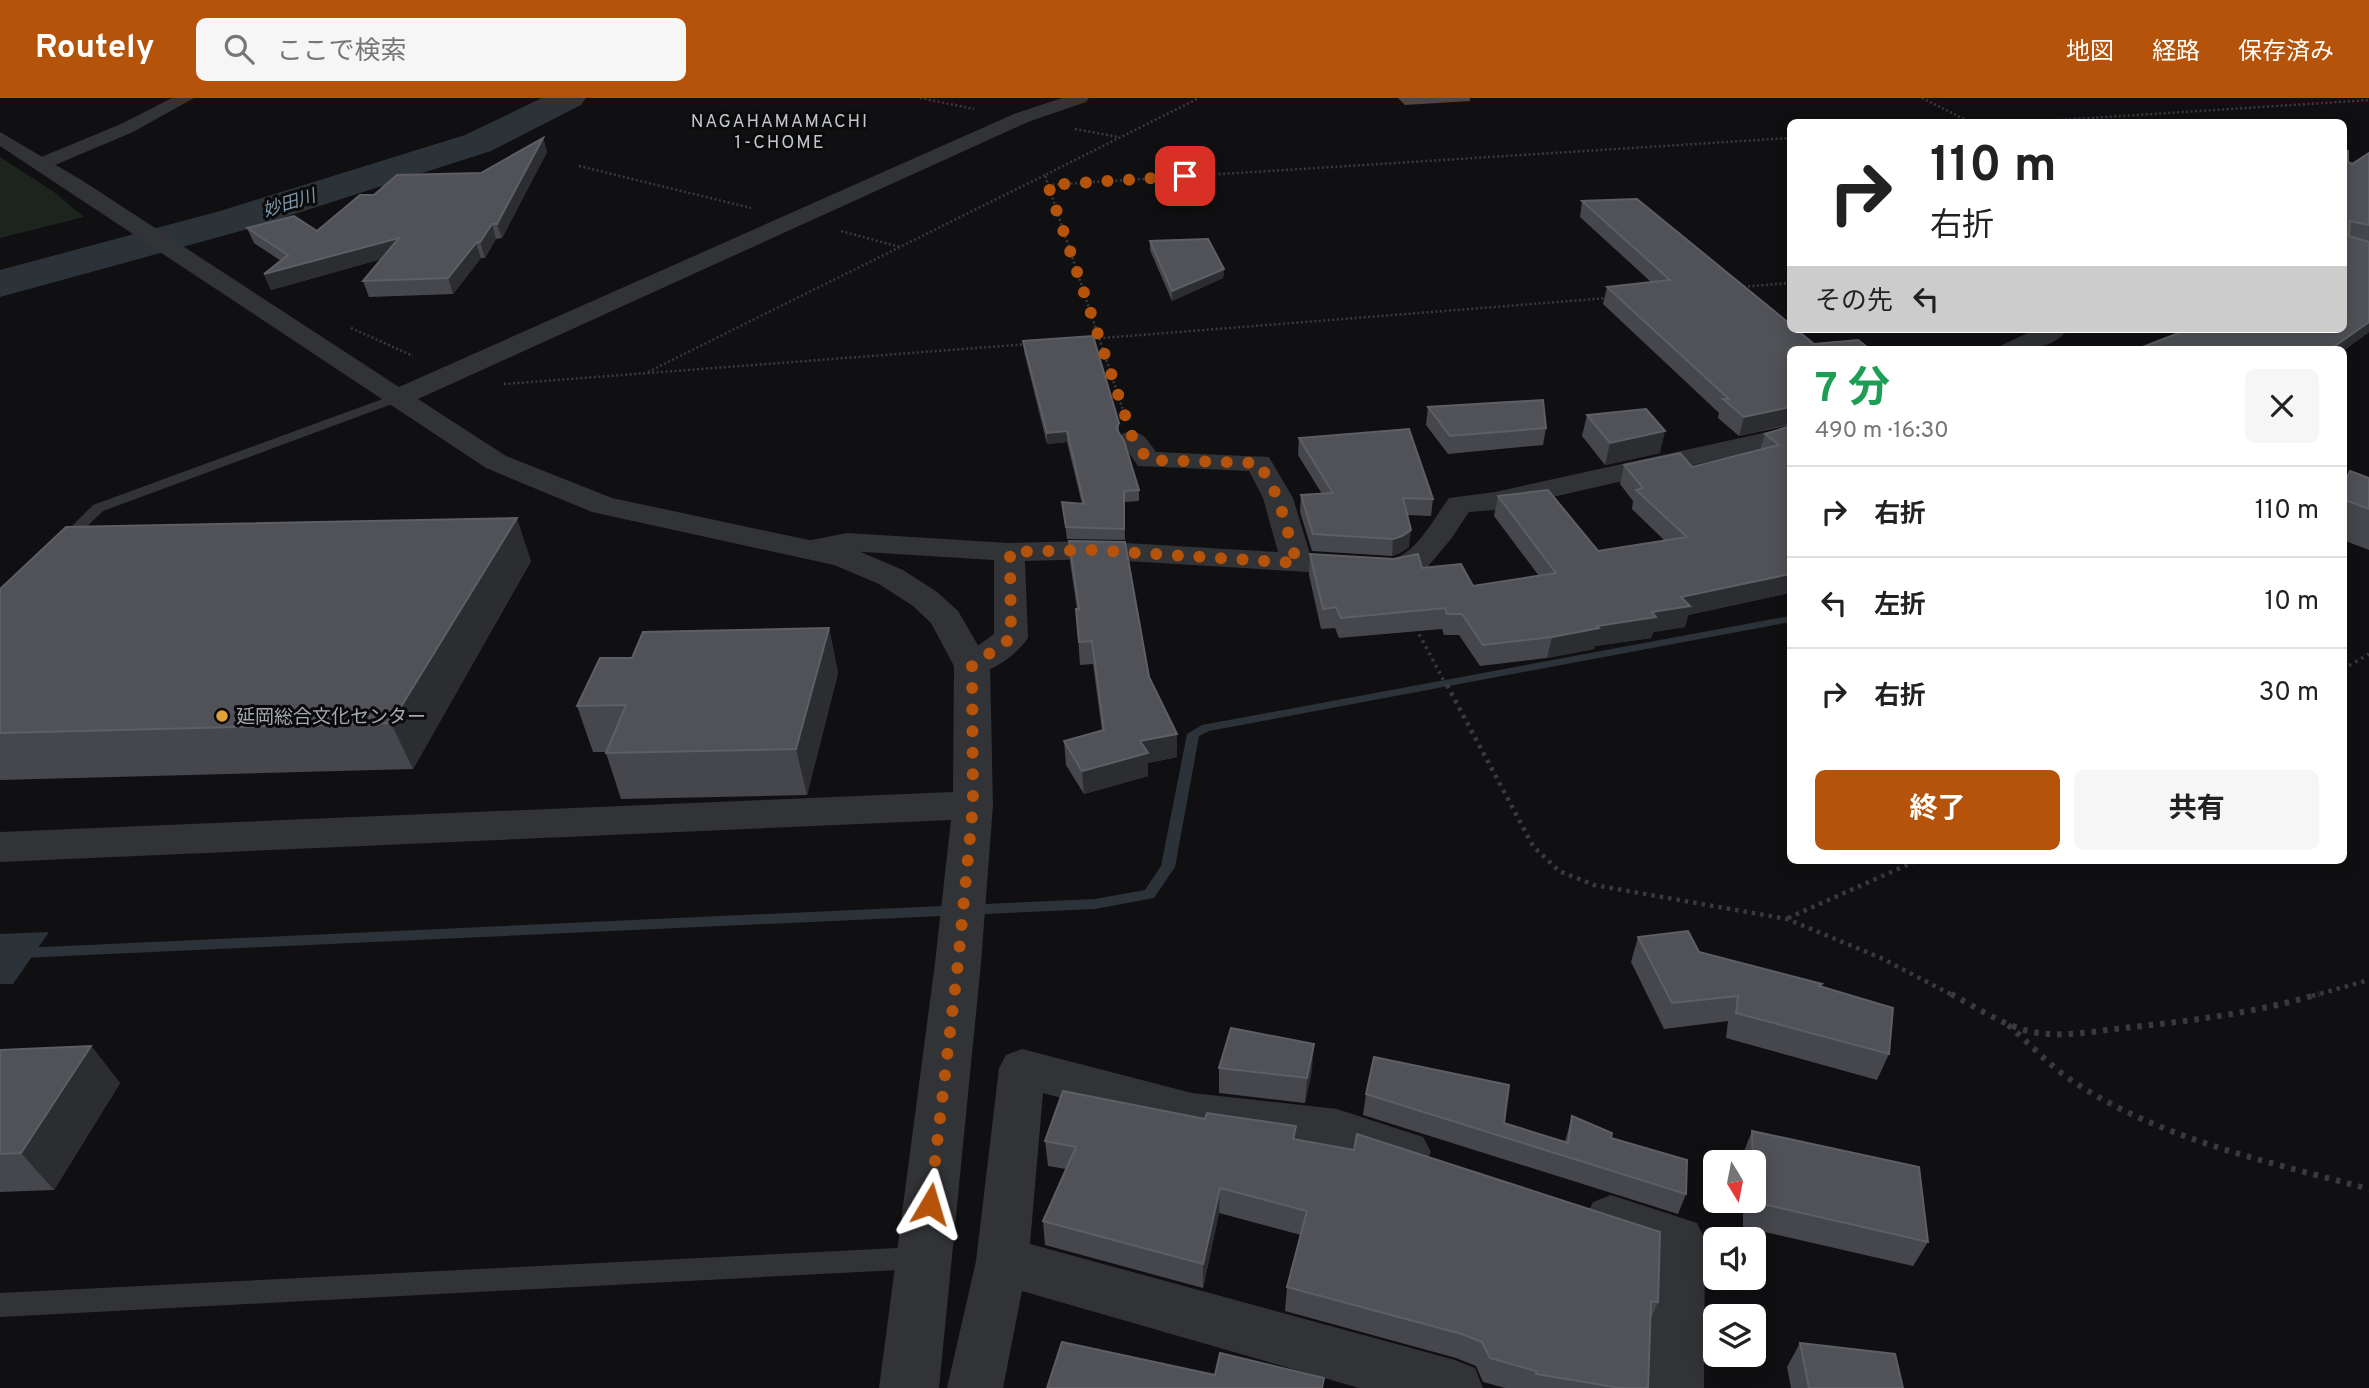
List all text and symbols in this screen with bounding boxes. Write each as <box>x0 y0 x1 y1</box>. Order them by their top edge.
search box <box>196 18 686 81</box>
text: Routely <box>35 28 154 70</box>
icon: search <box>220 30 258 68</box>
text: ここで検索 <box>276 36 407 69</box>
text: 地図 <box>2066 38 2114 68</box>
text: 経路 <box>2152 38 2200 68</box>
text: 保存済み <box>2238 38 2334 68</box>
district label: NAGAHAMAMACHI 1-CHOME <box>691 111 869 155</box>
text: 110 m <box>1930 137 2057 199</box>
pin <box>1155 146 1215 206</box>
icon: right <box>1815 147 1906 238</box>
icon: arrive <box>1166 157 1204 195</box>
water label: 妙田川 <box>260 185 321 223</box>
text: 右折 <box>1930 207 1994 247</box>
icon: left <box>1907 280 1945 318</box>
text: その先 <box>1815 286 1893 319</box>
text: 7 分 <box>1815 364 1890 417</box>
button: close <box>2245 369 2319 443</box>
text: 490 m · 16:30 <box>1815 417 1949 446</box>
icon: right <box>1815 493 1853 531</box>
text: 110 m <box>2255 495 2319 528</box>
text: 右折 <box>1874 499 1926 532</box>
icon: left <box>1815 584 1853 622</box>
text: 10 m <box>2264 586 2319 619</box>
text: 左折 <box>1874 590 1926 623</box>
icon: right <box>1815 675 1853 713</box>
text: 30 m <box>2259 677 2319 710</box>
text: 右折 <box>1874 681 1926 714</box>
place label: 延岡総合文化センター <box>236 706 426 730</box>
marker: 延岡総合文化センター <box>214 708 230 724</box>
button: 終了 <box>1815 770 2060 850</box>
button: 共有 <box>2074 770 2319 850</box>
north arrow <box>1703 1150 1766 1213</box>
map controls <box>1703 1150 1766 1367</box>
position arrow <box>893 1167 967 1241</box>
button: sound <box>1703 1227 1766 1290</box>
button: layers <box>1703 1304 1766 1367</box>

